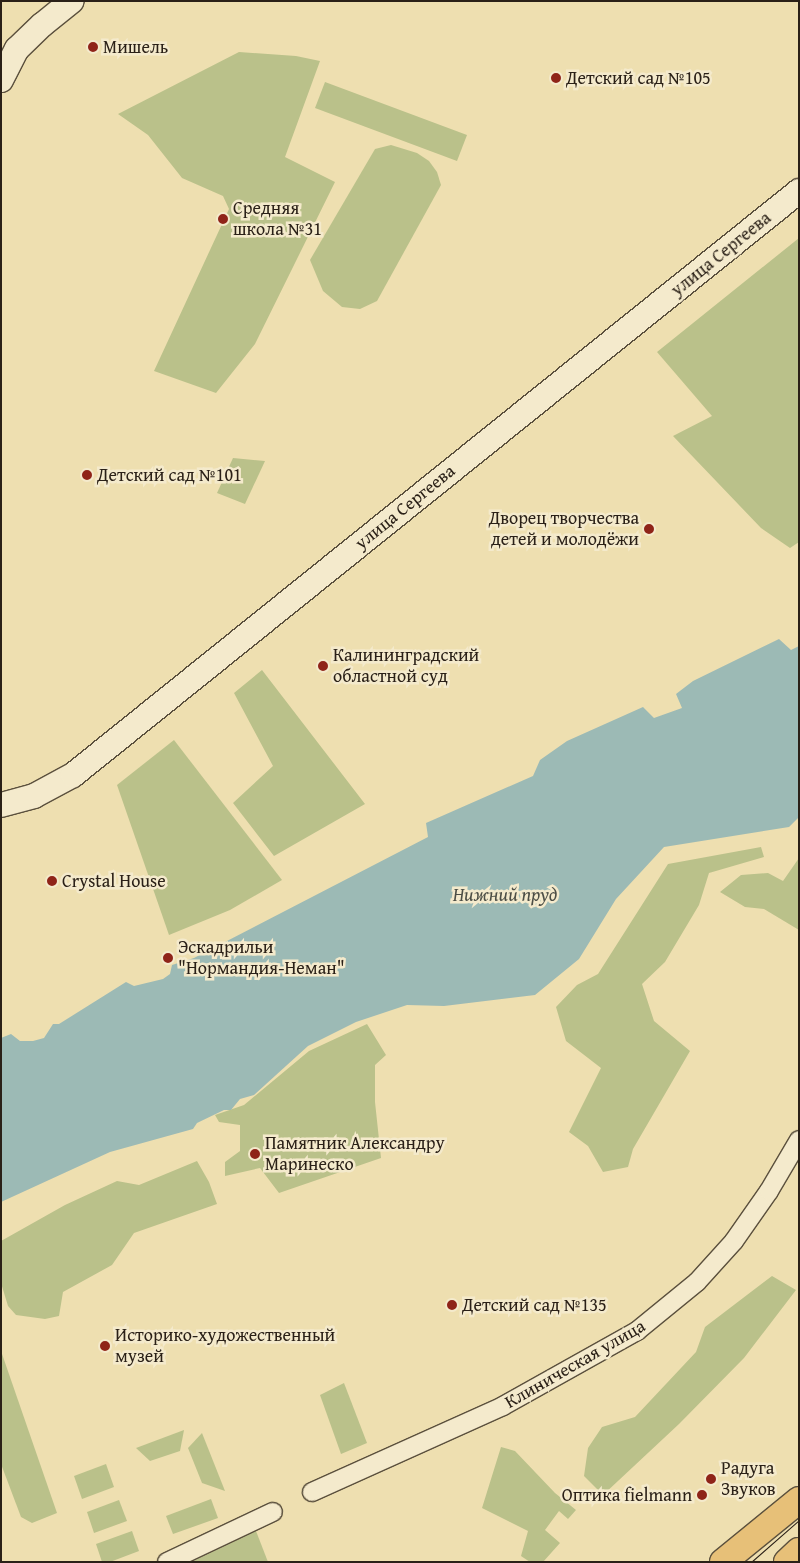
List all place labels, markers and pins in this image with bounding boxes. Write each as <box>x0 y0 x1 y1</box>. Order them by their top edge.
place label: Мишель <box>103 36 168 58</box>
marker: Мишель <box>87 41 99 53</box>
place label: Детский сад №105 <box>566 67 711 89</box>
marker: Детский сад №105 <box>550 72 562 84</box>
place label: Средняя школа №31 <box>233 198 322 240</box>
marker: Средняя школа №31 <box>217 213 229 225</box>
place label: Детский сад №101 <box>97 464 242 486</box>
marker: Детский сад №101 <box>81 469 93 481</box>
place label: Дворец творчества детей и молодёжи <box>489 508 639 550</box>
marker: Дворец творчества детей и молодёжи <box>643 523 655 535</box>
place label: Калининградский областной суд <box>333 645 479 688</box>
marker: Калининградский областной суд <box>317 660 329 672</box>
place label: Crystal House <box>62 870 166 892</box>
marker: Crystal House <box>46 875 58 887</box>
place label: Эскадрильи "Нормандия-Неман" <box>178 937 345 980</box>
marker: Эскадрильи "Нормандия-Неман" <box>162 952 174 964</box>
place label: Памятник Александру Маринеско <box>265 1133 445 1176</box>
marker: Памятник Александру Маринеско <box>249 1148 261 1160</box>
place label: Детский сад №135 <box>462 1294 607 1316</box>
marker: Детский сад №135 <box>446 1299 458 1311</box>
place label: Историко-художественный музей <box>115 1325 335 1368</box>
marker: Историко-художественный музей <box>99 1340 111 1352</box>
place label: Радуга Звуков <box>721 1458 776 1500</box>
marker: Радуга Звуков <box>705 1473 717 1485</box>
place label: Оптика fielmann <box>562 1484 692 1506</box>
marker: Оптика fielmann <box>696 1489 708 1501</box>

